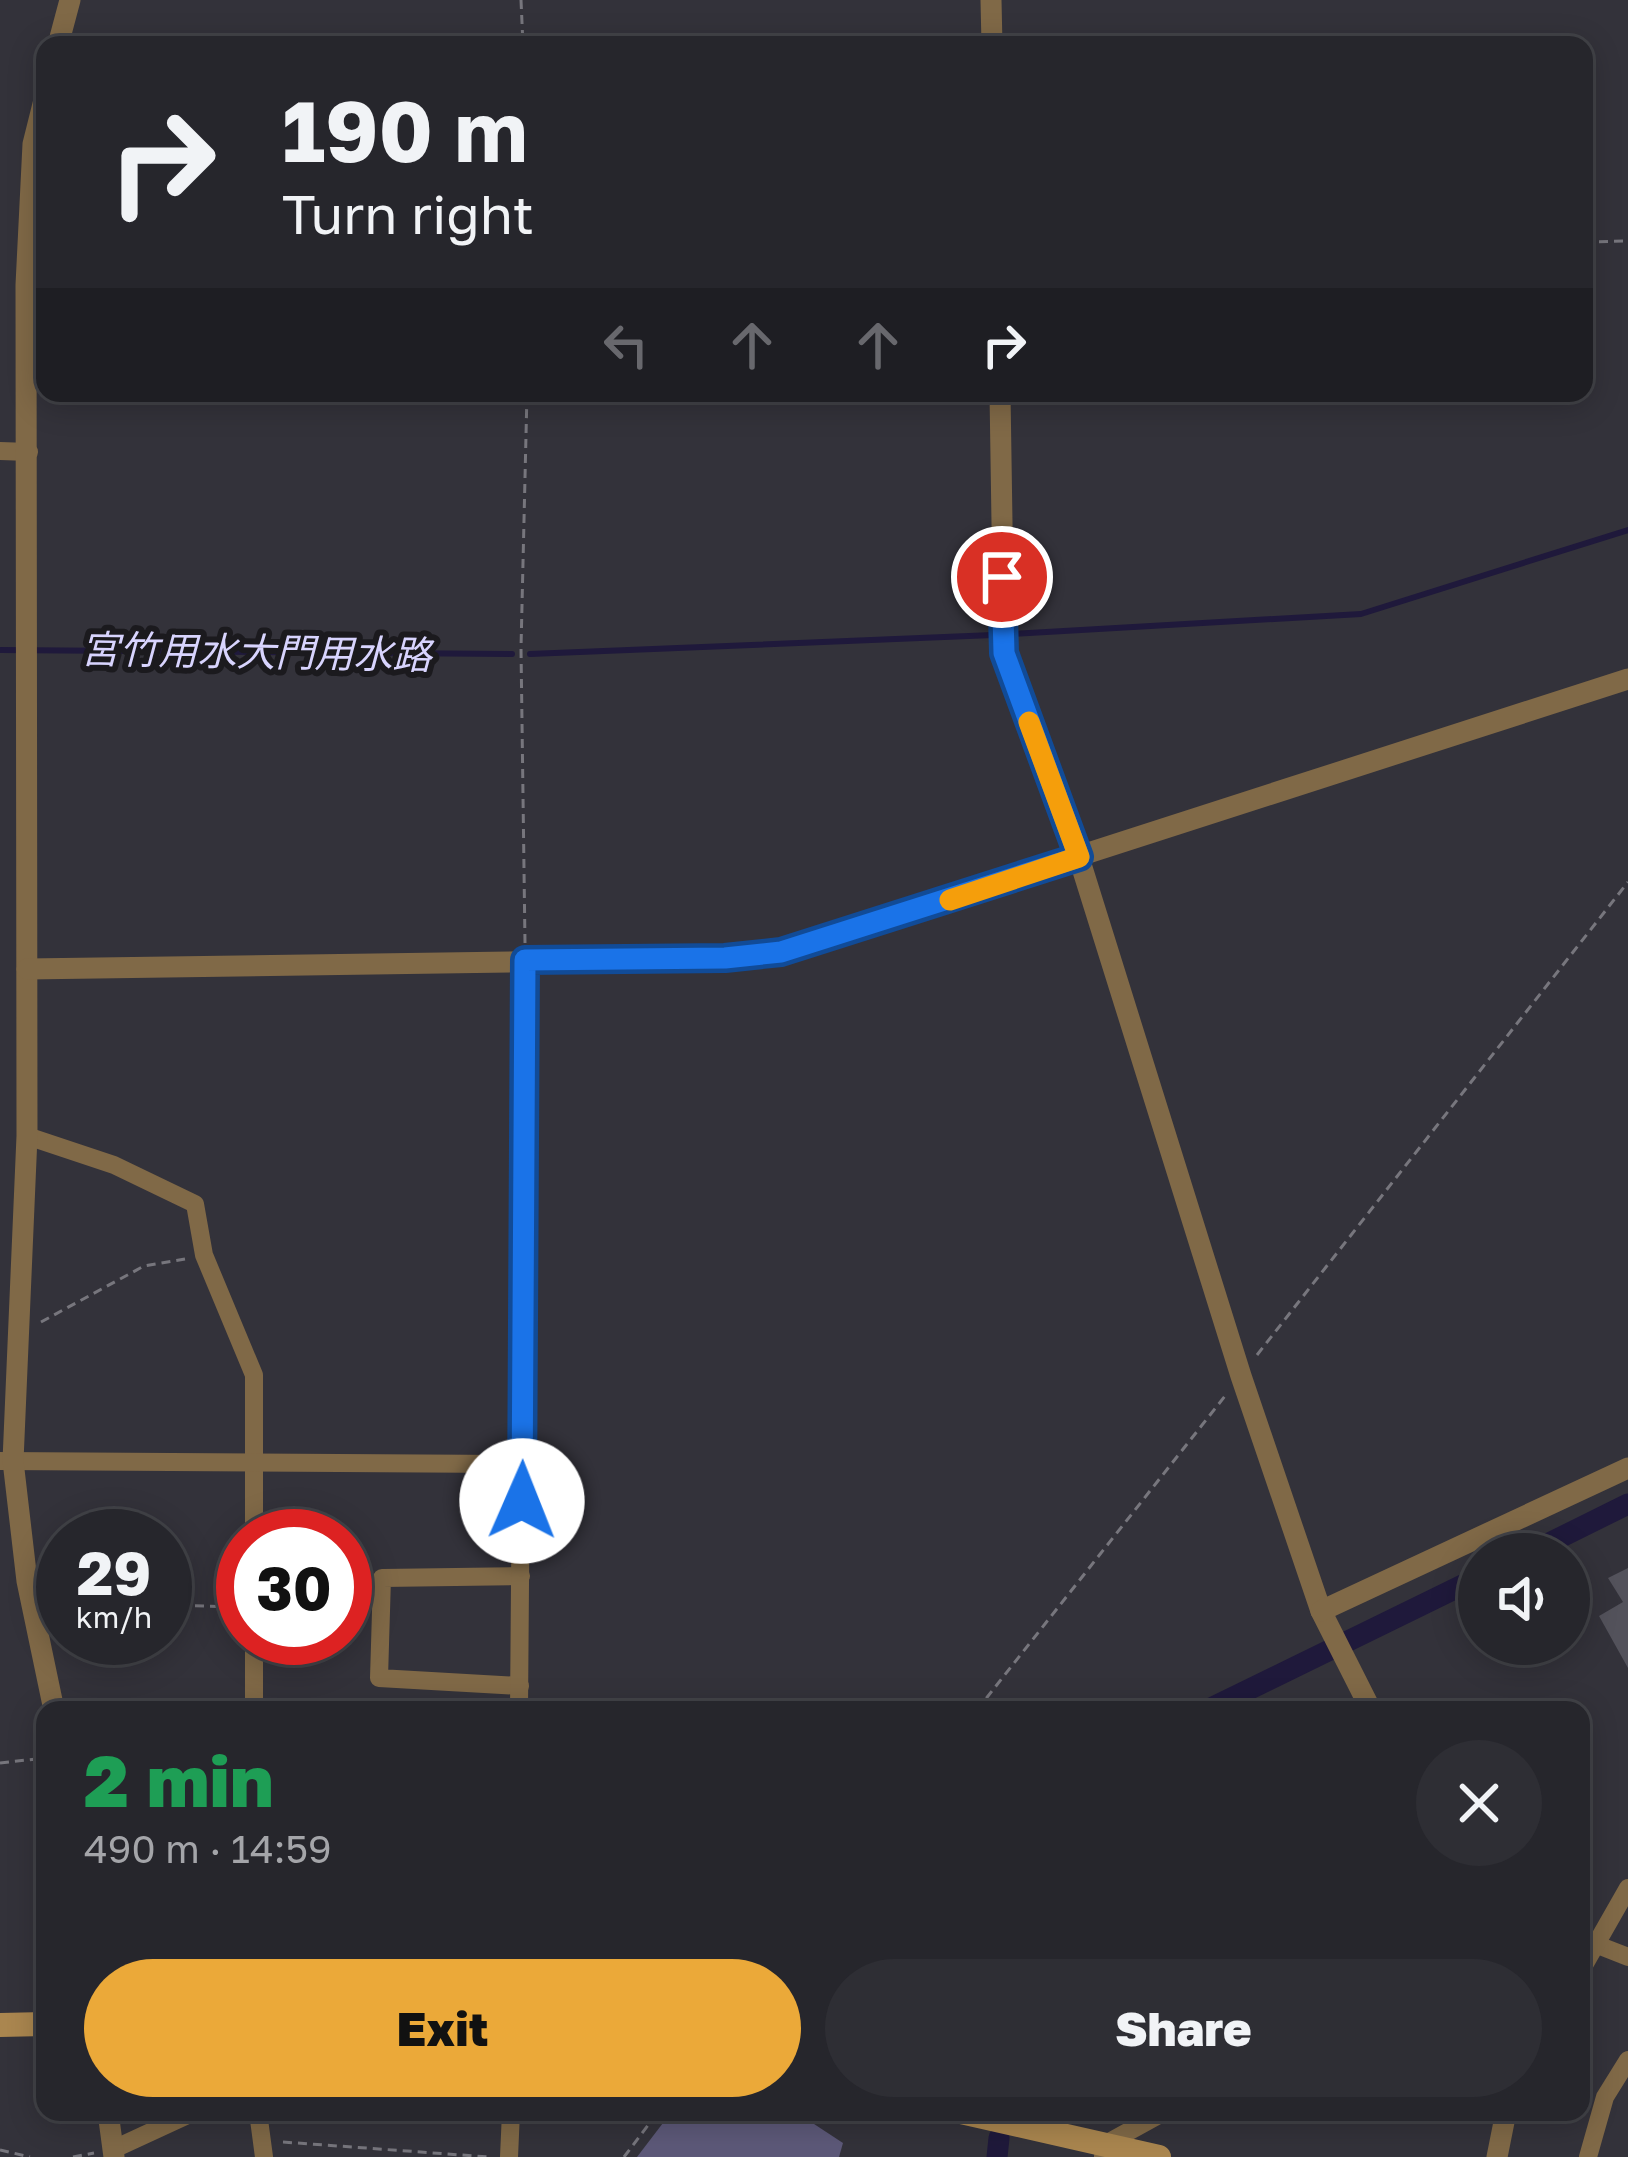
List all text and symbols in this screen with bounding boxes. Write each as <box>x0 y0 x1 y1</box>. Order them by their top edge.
text: 190 m <box>282 80 528 180</box>
icon: right <box>84 84 240 240</box>
text: Turn right <box>282 181 534 246</box>
icon: left <box>593 312 659 378</box>
icon: ahead <box>719 312 785 378</box>
icon: ahead <box>845 312 911 378</box>
icon: right <box>971 312 1037 378</box>
pin <box>951 526 1053 628</box>
icon: arrive <box>969 544 1035 610</box>
water label: 宮竹用水大門用水路 <box>80 625 435 678</box>
position arrow <box>459 1438 585 1564</box>
speed limit sign: 30 <box>216 1509 372 1665</box>
map controls <box>1458 1533 1590 1665</box>
button: sound <box>1458 1533 1590 1665</box>
text: 29 <box>77 1536 151 1608</box>
text: km/h <box>76 1599 152 1635</box>
text: 2 min <box>84 1736 274 1823</box>
button: close <box>1416 1740 1542 1866</box>
text: 490 m · 14:59 <box>84 1825 332 1872</box>
button: Exit <box>84 1959 801 2097</box>
button: Share <box>825 1959 1542 2097</box>

